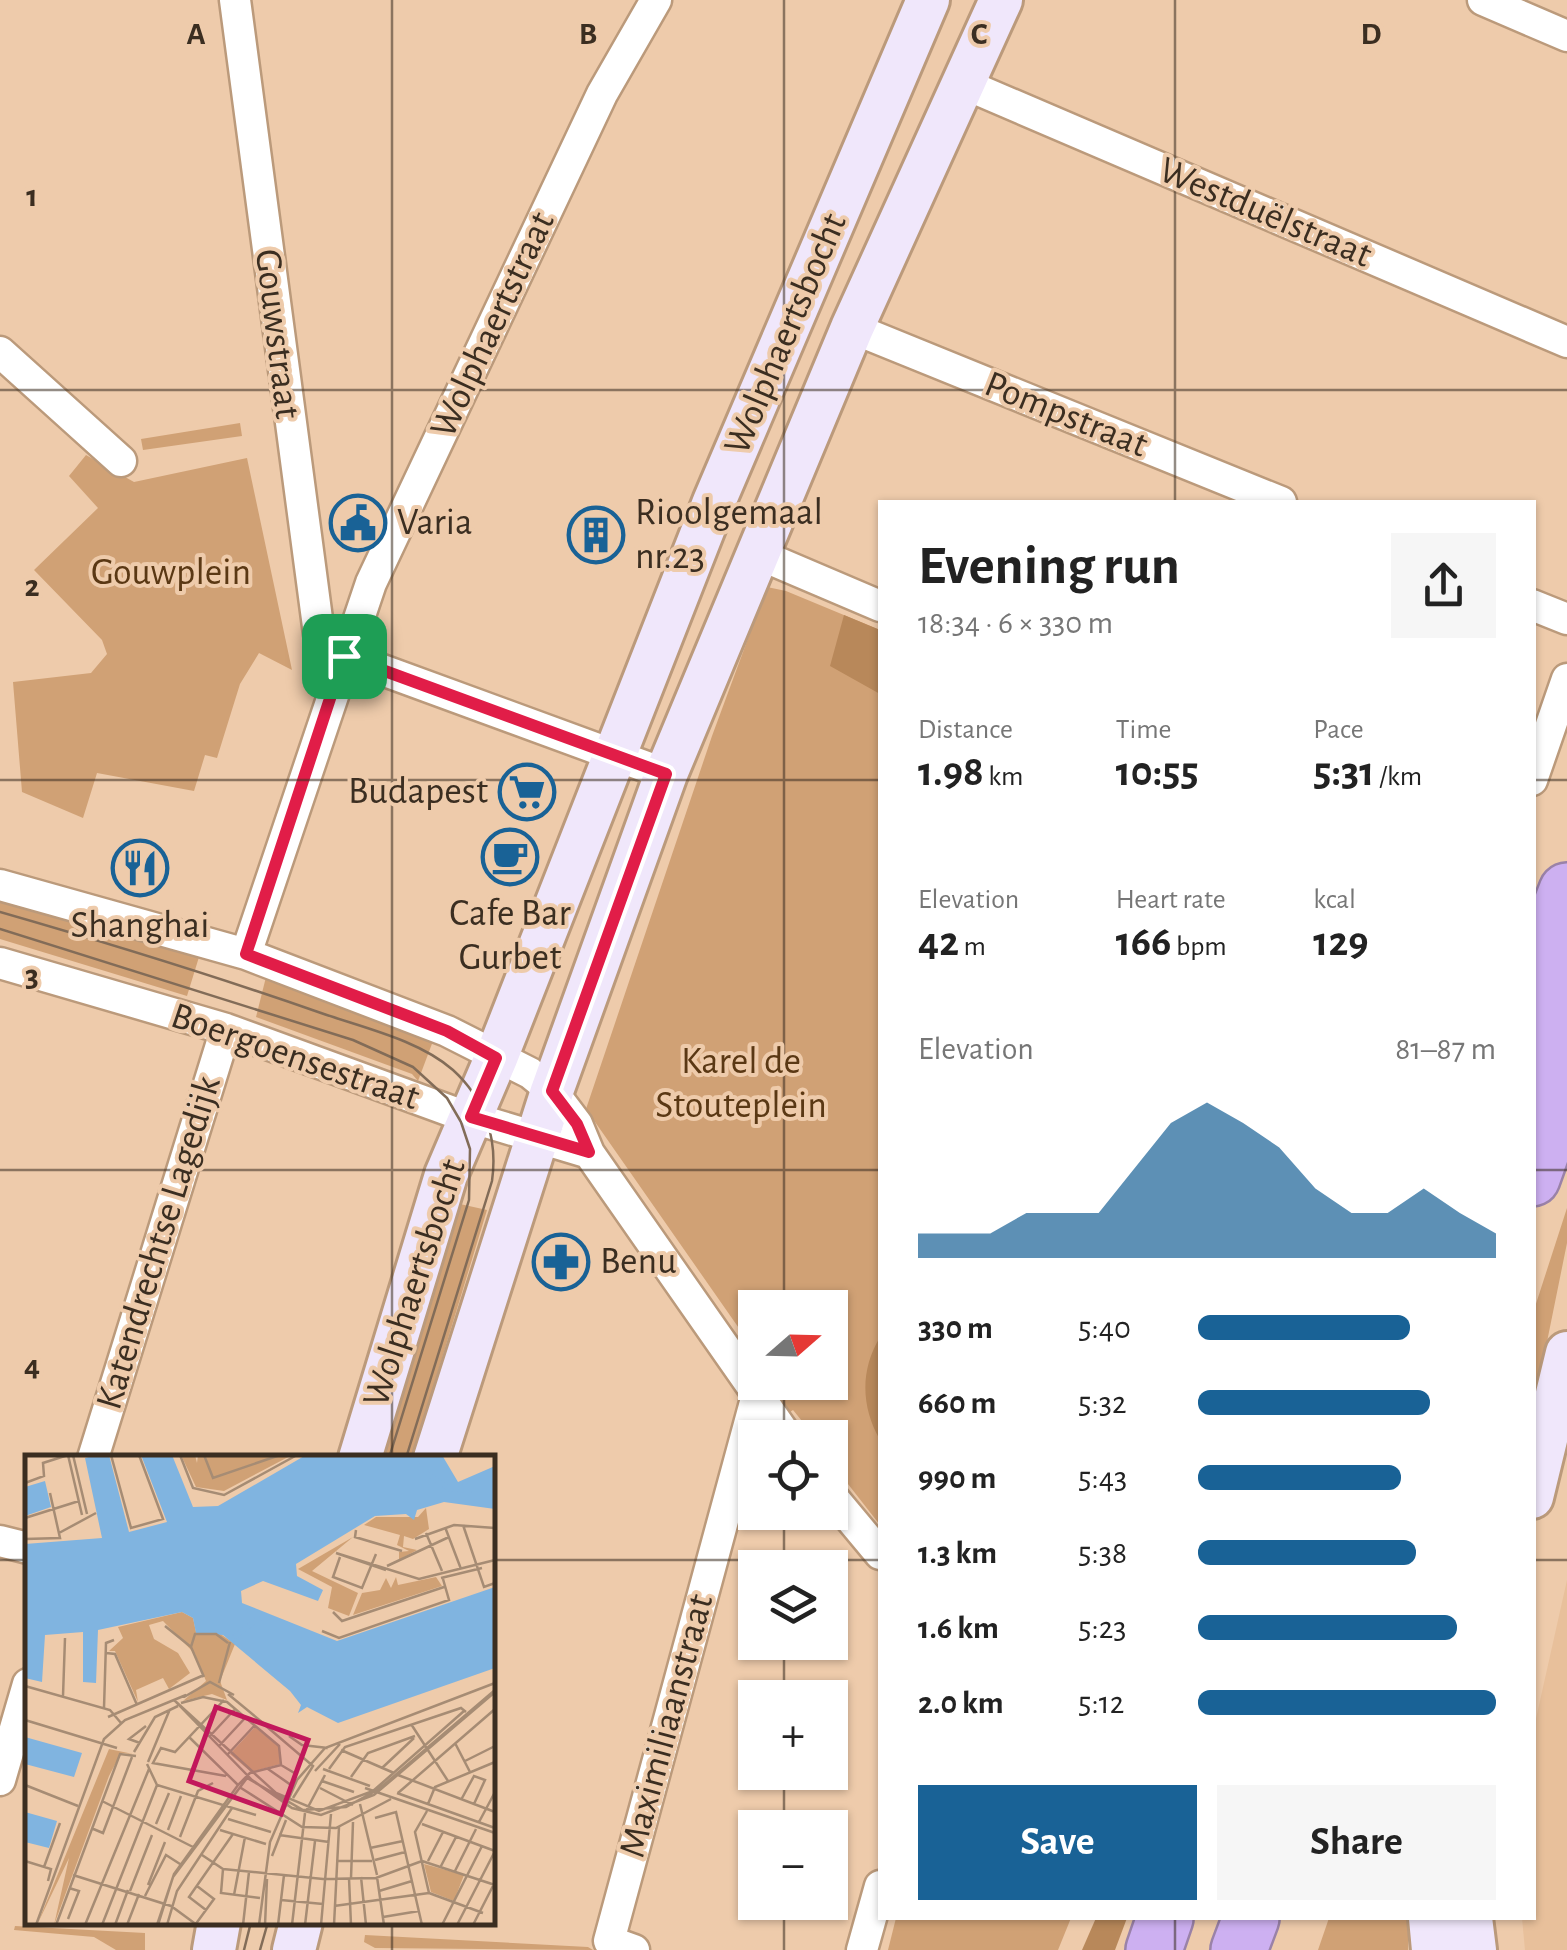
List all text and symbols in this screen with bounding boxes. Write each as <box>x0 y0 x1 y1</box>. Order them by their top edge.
text: A <box>186 18 206 50</box>
text: B <box>579 18 597 50</box>
text: C <box>971 18 988 50</box>
text: D <box>1361 18 1382 50</box>
street label: Westduëlstraat <box>1153 151 1377 275</box>
text: 1 <box>26 180 38 212</box>
street label: Wolphaertstraat <box>424 206 562 444</box>
street label: Wolphaertsbocht <box>718 208 854 460</box>
street label: Gouwstraat <box>248 247 306 421</box>
street label: Pompstraat <box>979 365 1153 465</box>
public building icon: Varia <box>328 493 388 553</box>
place label: Rioolgemaal nr.23 <box>635 494 823 576</box>
place label: Varia <box>397 504 473 542</box>
building icon: Rioolgemaal nr.23 <box>566 505 626 565</box>
button: share <box>1391 533 1496 638</box>
text: Evening run <box>918 539 1180 594</box>
park label: Gouwplein <box>91 554 251 592</box>
text: 2 <box>24 570 40 602</box>
text: 18:34 · 6 × 330 m <box>918 607 1113 639</box>
pin <box>302 614 387 699</box>
icon: arrive <box>317 629 372 684</box>
text: Distance <box>918 716 1013 744</box>
text: Time <box>1116 716 1171 744</box>
text: Pace <box>1313 716 1364 744</box>
text: 1.98 <box>918 751 984 793</box>
text: 10:55 <box>1116 751 1199 793</box>
text: 5:31 <box>1313 751 1374 793</box>
supermarket icon: Budapest <box>497 762 557 822</box>
text: km <box>984 763 1024 791</box>
text: /km <box>1374 763 1422 791</box>
place label: Budapest <box>348 773 488 811</box>
cafe icon: Cafe Bar Gurbet <box>480 827 540 887</box>
restaurant icon: Shanghai <box>110 838 170 898</box>
text: Elevation <box>918 886 1019 914</box>
text: Heart rate <box>1116 886 1226 914</box>
text: kcal <box>1313 886 1356 914</box>
place label: Cafe Bar Gurbet <box>449 895 571 977</box>
place label: Shanghai <box>70 907 210 945</box>
text: 42 <box>918 921 959 963</box>
text: 166 <box>1116 921 1171 963</box>
text: 129 <box>1313 921 1369 963</box>
text: m <box>959 933 986 961</box>
text: bpm <box>1171 933 1227 961</box>
text: 3 <box>25 960 39 992</box>
street label: Boergoensestraat <box>166 997 424 1117</box>
text: Elevation <box>918 1033 1034 1065</box>
text: 81–87 m <box>1395 1033 1496 1065</box>
park label: Karel de Stouteplein <box>655 1043 827 1125</box>
street label: Katendrechtse Lagedijk <box>90 1071 228 1414</box>
street label: Wolphaertsbocht <box>357 1155 473 1411</box>
pharmacy icon: Benu <box>531 1232 591 1292</box>
place label: Benu <box>600 1243 677 1281</box>
north arrow <box>738 1290 848 1400</box>
map controls <box>738 1290 848 1920</box>
text: 330 m <box>918 1312 993 1344</box>
text: 5:40 <box>1078 1312 1131 1344</box>
text: 4 <box>24 1350 40 1382</box>
text: 660 m <box>918 1387 996 1419</box>
text: 5:32 <box>1078 1387 1126 1419</box>
button: locate <box>738 1420 848 1530</box>
inset map <box>25 1455 495 1925</box>
text: 990 m <box>918 1462 996 1494</box>
text: 5:43 <box>1078 1462 1127 1494</box>
text: 1.3 km <box>918 1537 997 1569</box>
text: 5:38 <box>1078 1537 1127 1569</box>
button: layers <box>738 1550 848 1660</box>
street label: Maximiliaanstraat <box>614 1590 720 1862</box>
text: 1.6 km <box>918 1612 999 1644</box>
text: 5:23 <box>1078 1612 1126 1644</box>
button: + <box>738 1680 848 1790</box>
text: 2.0 km <box>918 1687 1004 1719</box>
text: 5:12 <box>1078 1687 1124 1719</box>
button: Save <box>918 1785 1197 1900</box>
button: Share <box>1217 1785 1496 1900</box>
button: − <box>738 1810 848 1920</box>

